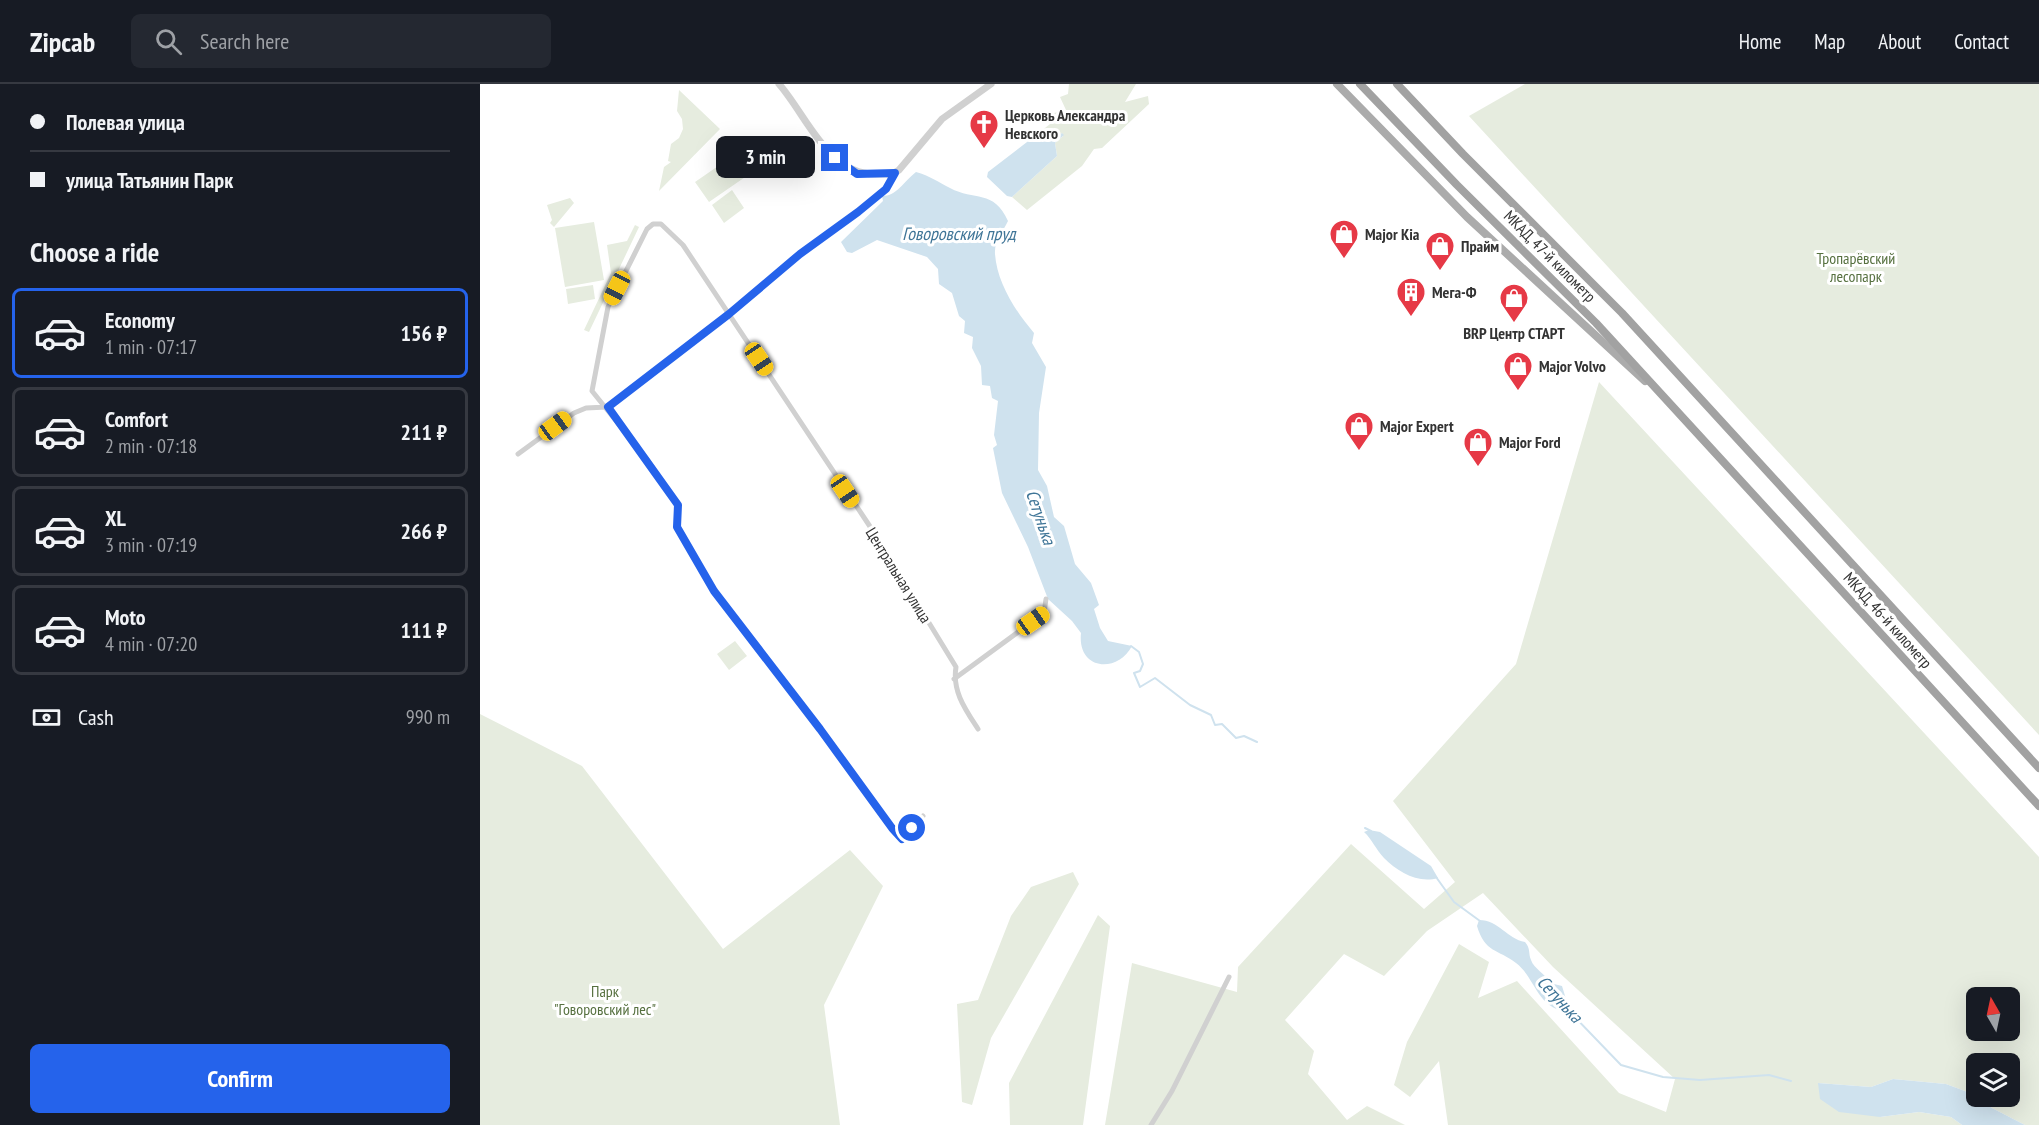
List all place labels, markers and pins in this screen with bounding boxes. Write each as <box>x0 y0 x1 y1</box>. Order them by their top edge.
place label: Церковь Александра Невского <box>1005 105 1126 143</box>
church icon: Церковь Александра Невского <box>968 108 1000 150</box>
shop icon: Major Kia <box>1328 218 1360 260</box>
place label: Major Kia <box>1365 224 1420 244</box>
shop icon: Прайм <box>1424 230 1456 272</box>
place label: Прайм <box>1461 236 1499 256</box>
building icon: Мега-Ф <box>1395 276 1427 318</box>
place label: Мега-Ф <box>1432 282 1477 302</box>
shop icon: BRP Центр СТАРТ <box>1498 282 1530 324</box>
place label: BRP Центр СТАРТ <box>1463 323 1565 343</box>
shop icon: Major Volvo <box>1502 350 1534 392</box>
place label: Major Volvo <box>1539 356 1606 376</box>
shop icon: Major Expert <box>1343 410 1375 452</box>
place label: Major Expert <box>1380 416 1454 436</box>
shop icon: Major Ford <box>1462 426 1494 468</box>
place label: Major Ford <box>1499 432 1561 452</box>

